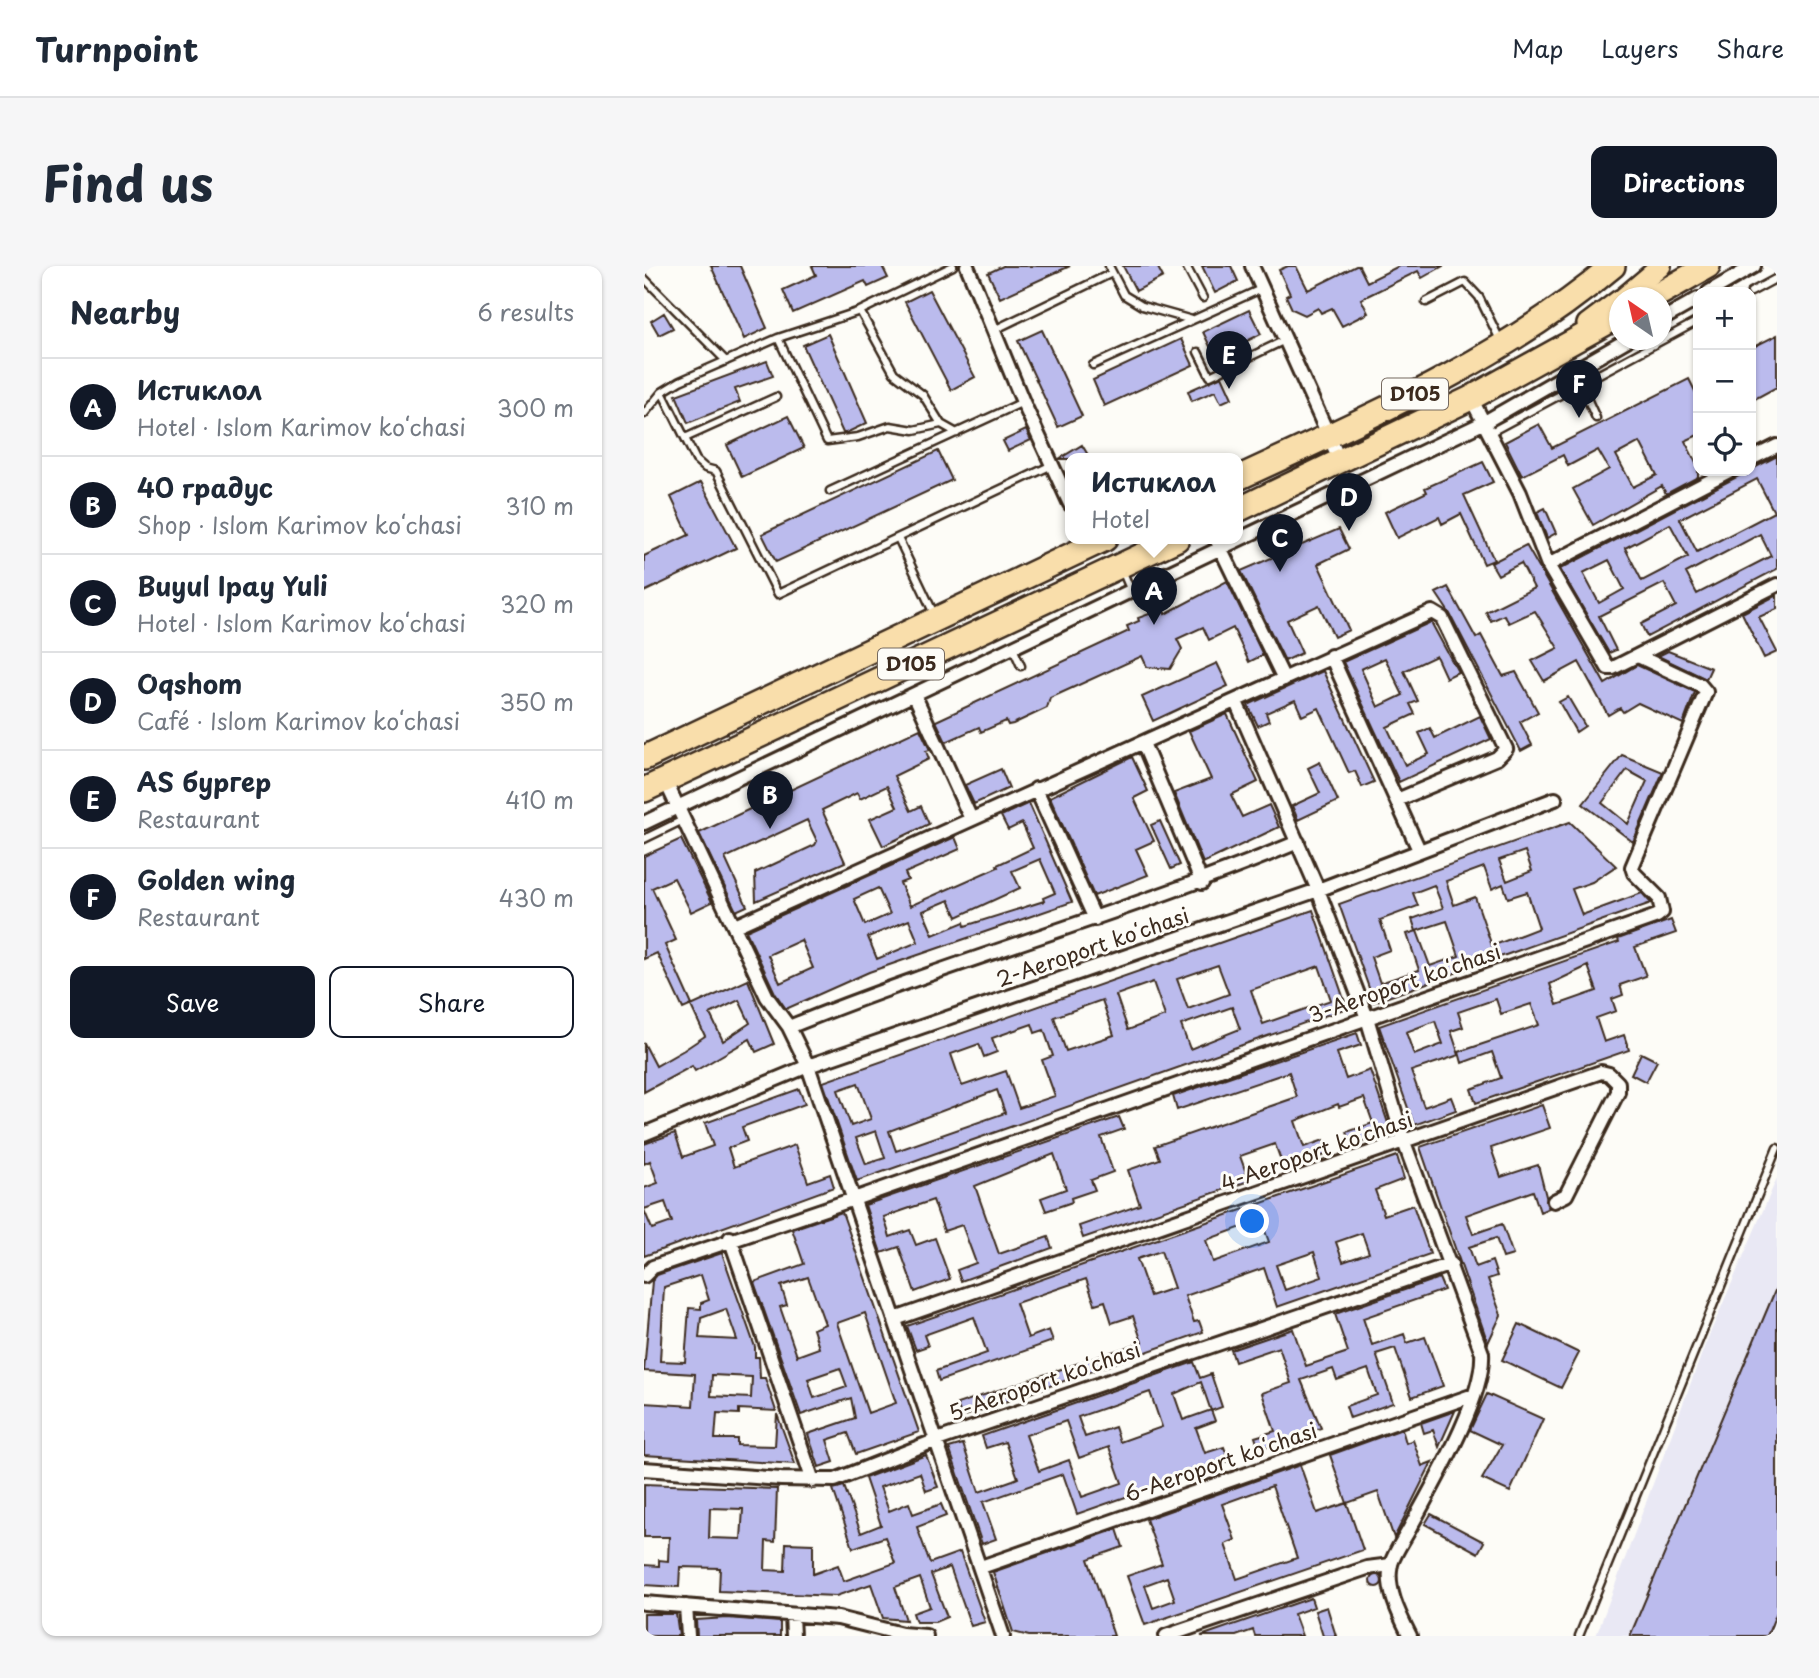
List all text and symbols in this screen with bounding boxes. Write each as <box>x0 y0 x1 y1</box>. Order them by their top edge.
text: Turnpoint <box>35 23 199 73</box>
text: Map <box>1512 30 1563 66</box>
text: Layers <box>1601 30 1678 66</box>
text: Share <box>1716 30 1784 66</box>
text: Find us <box>42 145 213 219</box>
button: Directions <box>1591 146 1777 218</box>
north arrow <box>1609 287 1672 350</box>
map controls <box>1693 287 1756 476</box>
button: + <box>1693 287 1756 350</box>
text: Nearby <box>70 289 180 334</box>
text: 6 results <box>478 294 574 329</box>
pin: E <box>1206 331 1252 389</box>
button: − <box>1693 350 1756 413</box>
pin: F <box>1556 360 1602 418</box>
text: Истиклол <box>137 370 262 409</box>
road number: D105 <box>1382 378 1448 410</box>
text: A <box>84 390 102 425</box>
text: 300 m <box>497 390 574 425</box>
text: Hotel · Islom Karimov koʻchasi <box>137 409 466 444</box>
button: locate <box>1693 413 1756 476</box>
popup <box>1065 453 1243 544</box>
text: Истиклол <box>1091 462 1217 501</box>
text: 40 градус <box>137 468 273 507</box>
pin: D <box>1326 473 1372 531</box>
text: B <box>85 488 101 523</box>
text: 310 m <box>505 488 574 523</box>
text: Hotel <box>1091 501 1150 536</box>
text: Shop · Islom Karimov koʻchasi <box>137 507 462 542</box>
pin: C <box>1257 514 1303 572</box>
text: Buyul Ipay Yuli <box>137 566 328 605</box>
pin: A <box>1131 567 1177 625</box>
text: C <box>84 586 102 621</box>
text: 320 m <box>500 586 574 621</box>
text: Hotel · Islom Karimov koʻchasi <box>137 605 466 640</box>
road number: D105 <box>878 648 944 680</box>
text: Oqshom <box>137 664 242 703</box>
text: D <box>84 684 102 719</box>
text: 350 m <box>499 684 574 719</box>
text: Café · Islom Karimov koʻchasi <box>137 703 460 738</box>
text: AS бургер <box>137 762 271 801</box>
pin: B <box>747 771 793 829</box>
text: E <box>86 782 100 817</box>
text: 410 m <box>505 782 574 817</box>
text: Restaurant <box>137 801 260 836</box>
text: Golden wing <box>137 860 295 899</box>
text: F <box>86 880 100 915</box>
text: 430 m <box>499 880 574 915</box>
street label: 2-Aeroport koʻchasi <box>992 898 1193 994</box>
text: Restaurant <box>137 899 260 934</box>
street label: 3-Aeroport koʻchasi <box>1304 934 1505 1030</box>
button: Save <box>70 966 315 1038</box>
button: Share <box>329 966 574 1038</box>
street label: 4-Aeroport koʻchasi <box>1216 1102 1417 1198</box>
your location <box>1235 1204 1269 1238</box>
street label: 5-Aeroport koʻchasi <box>944 1332 1145 1428</box>
street label: 6-Aeroport koʻchasi <box>1120 1413 1321 1509</box>

